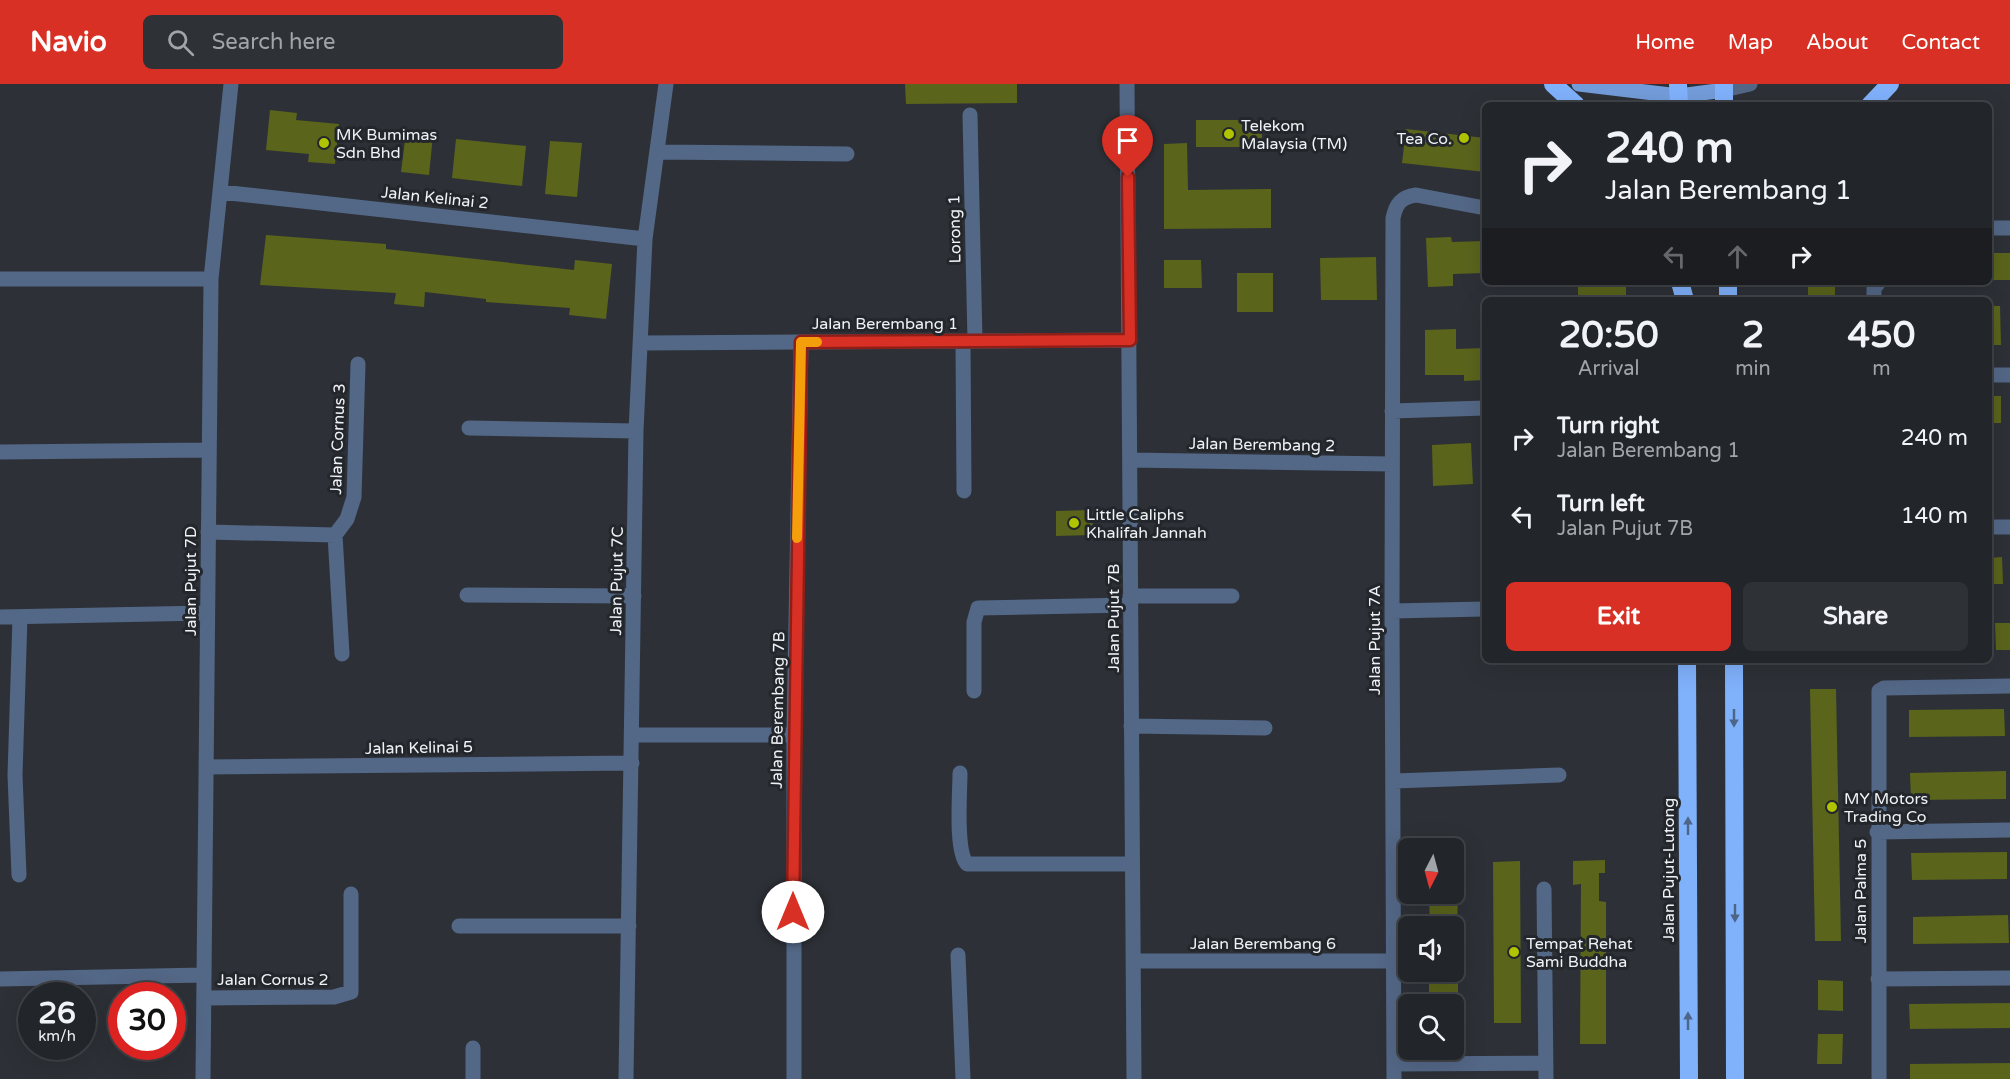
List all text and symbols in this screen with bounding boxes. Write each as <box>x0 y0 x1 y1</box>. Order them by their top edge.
search box <box>143 15 563 69</box>
text: Navio <box>30 25 107 59</box>
icon: search <box>164 26 197 59</box>
text: Search here <box>212 29 336 55</box>
text: Home <box>1635 30 1695 55</box>
text: Map <box>1728 30 1773 55</box>
text: About <box>1806 30 1868 55</box>
text: Contact <box>1901 30 1980 55</box>
pin <box>1102 115 1153 177</box>
place label: Telekom Malaysia (TM) <box>1241 116 1347 154</box>
text: 240 m <box>1605 123 1734 174</box>
icon: arrive <box>1111 124 1144 157</box>
place label: MK Bumimas Sdn Bhd <box>336 125 437 163</box>
icon: right <box>1506 126 1584 204</box>
marker: Telekom Malaysia (TM) <box>1222 127 1236 141</box>
place label: Tea Co. <box>1396 129 1452 149</box>
marker: Tea Co. <box>1457 131 1471 145</box>
marker: MK Bumimas Sdn Bhd <box>317 136 331 150</box>
text: Jalan Berembang 1 <box>1605 174 1852 207</box>
street label: Jalan Kelinai 2 <box>380 182 490 214</box>
street label: Lorong 1 <box>944 195 966 263</box>
icon: left <box>1658 240 1691 273</box>
icon: ahead <box>1721 240 1754 273</box>
icon: right <box>1784 240 1817 273</box>
street label: Jalan Berembang 1 <box>812 314 958 334</box>
text: 20:50 <box>1559 314 1659 357</box>
text: 2 <box>1742 314 1764 357</box>
text: 450 <box>1847 314 1915 357</box>
text: Arrival <box>1578 357 1640 381</box>
text: min <box>1735 357 1771 381</box>
text: m <box>1872 357 1891 381</box>
street label: Jalan Cornus 3 <box>326 383 350 495</box>
text: Turn right <box>1557 413 1659 439</box>
icon: right <box>1506 422 1539 455</box>
text: 240 m <box>1901 425 1968 451</box>
street label: Jalan Berembang 2 <box>1189 434 1335 456</box>
text: Jalan Berembang 1 <box>1557 439 1740 463</box>
text: Turn left <box>1557 491 1645 517</box>
icon: left <box>1506 500 1539 533</box>
text: 140 m <box>1901 503 1968 529</box>
place label: Little Caliphs Khalifah Jannah <box>1086 505 1207 543</box>
marker: Little Caliphs Khalifah Jannah <box>1067 516 1081 530</box>
text: Jalan Pujut 7B <box>1557 517 1693 541</box>
street label: Jalan Pujut 7D <box>181 526 201 636</box>
street label: Jalan Pujut 7C <box>606 526 628 636</box>
street label: Jalan Pujut 7B <box>1104 564 1124 672</box>
button: Exit <box>1506 582 1731 651</box>
button: Share <box>1743 582 1968 651</box>
street label: Jalan Pujut 7A <box>1365 585 1385 695</box>
street label: Jalan Berembang 7B <box>767 631 789 789</box>
one-way arrow <box>1729 709 1739 728</box>
street label: Jalan Kelinai 5 <box>365 737 473 759</box>
place label: MY Motors Trading Co <box>1844 789 1928 827</box>
street label: Jalan Pujut-Lutong <box>1659 798 1679 942</box>
marker: MY Motors Trading Co <box>1825 800 1839 814</box>
one-way arrow <box>1683 816 1693 835</box>
north arrow <box>1398 838 1464 904</box>
map controls <box>1398 838 1464 1060</box>
street label: Jalan Palma 5 <box>1851 839 1871 943</box>
position arrow <box>761 880 825 944</box>
one-way arrow <box>1730 904 1740 923</box>
button: sound <box>1398 916 1464 982</box>
street label: Jalan Berembang 6 <box>1190 934 1336 954</box>
place label: Tempat Rehat Sami Buddha <box>1526 934 1633 972</box>
marker: Tempat Rehat Sami Buddha <box>1507 945 1521 959</box>
street label: Jalan Cornus 2 <box>217 970 329 990</box>
speed limit sign: 30 <box>108 982 186 1060</box>
button: search <box>1398 994 1464 1060</box>
text: 26 <box>38 995 76 1032</box>
one-way arrow <box>1683 1011 1693 1030</box>
text: km/h <box>38 1027 76 1045</box>

